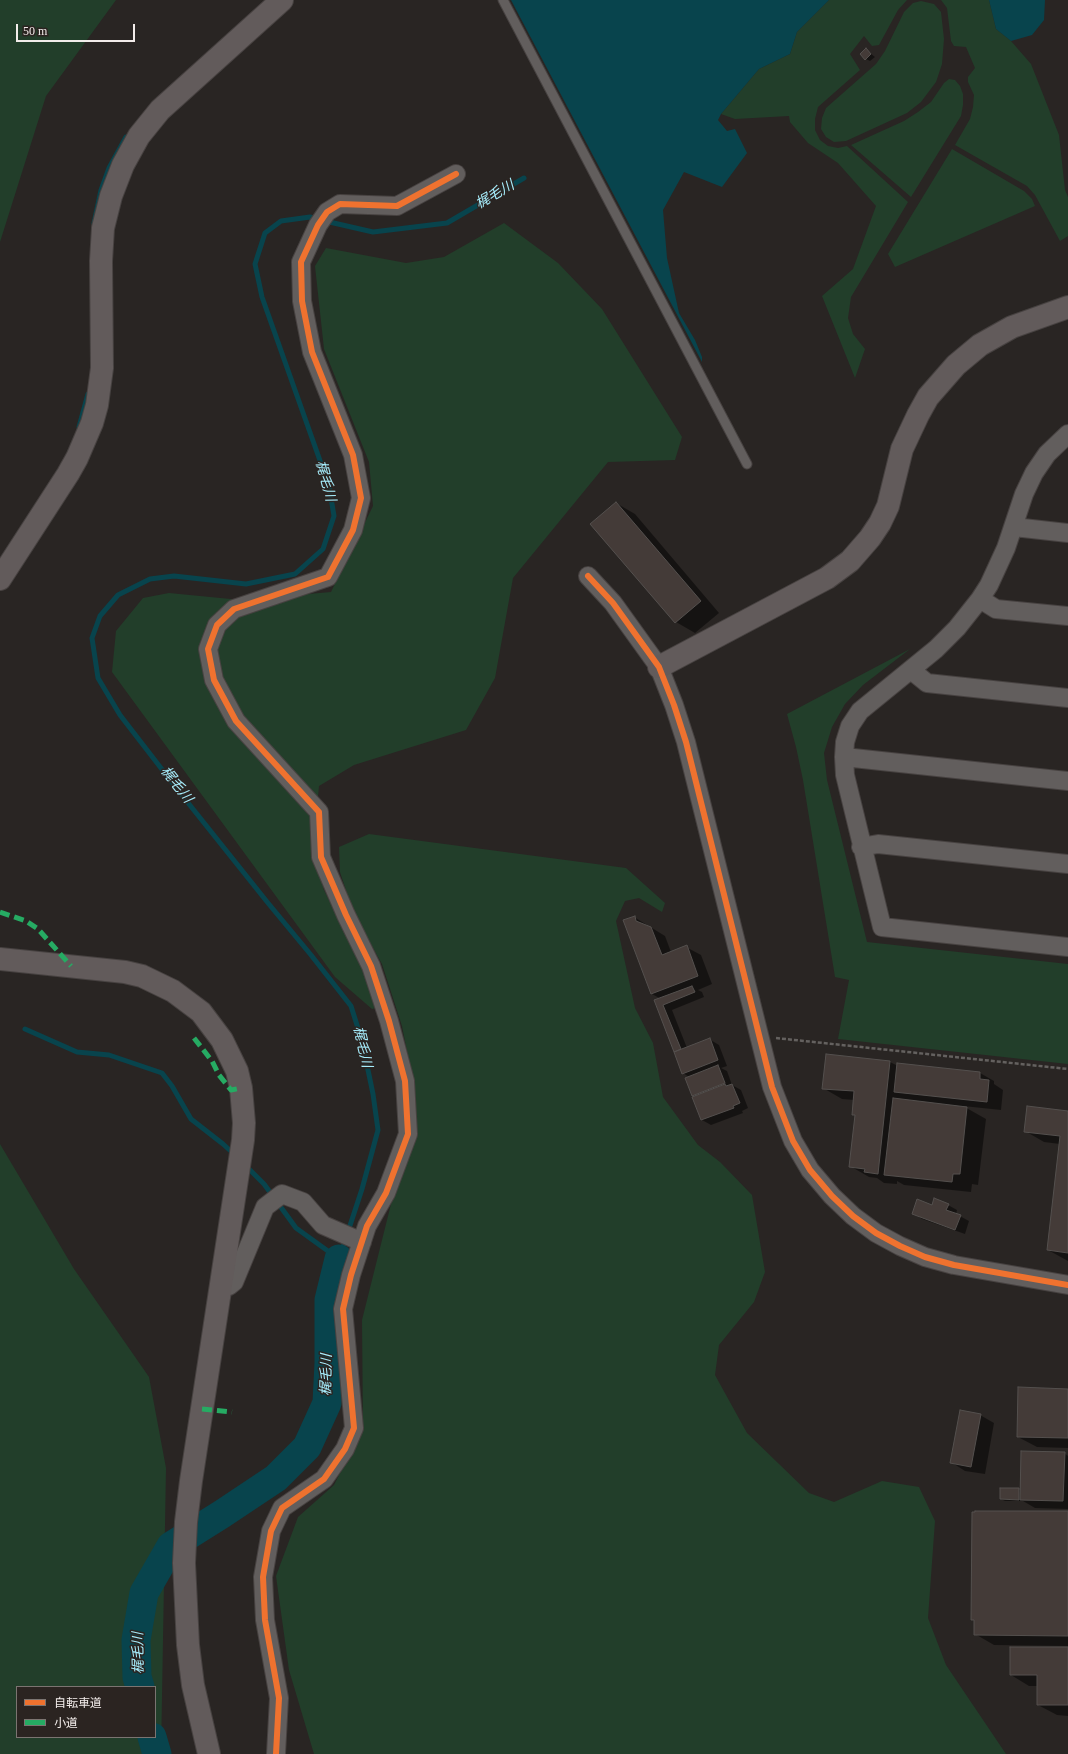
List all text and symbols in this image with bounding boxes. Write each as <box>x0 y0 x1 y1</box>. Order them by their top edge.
scale bar <box>18 16 137 42</box>
text: 50 m <box>23 24 47 38</box>
water label: 梶毛川 <box>473 177 517 213</box>
water label: 梶毛川 <box>311 459 339 503</box>
water label: 梶毛川 <box>156 763 196 807</box>
water label: 梶毛川 <box>349 1025 375 1069</box>
water label: 梶毛川 <box>318 1354 336 1396</box>
water label: 梶毛川 <box>130 1632 148 1674</box>
legend <box>16 1686 156 1738</box>
text: 自転車道 <box>54 1696 102 1710</box>
text: 小道 <box>54 1716 78 1730</box>

